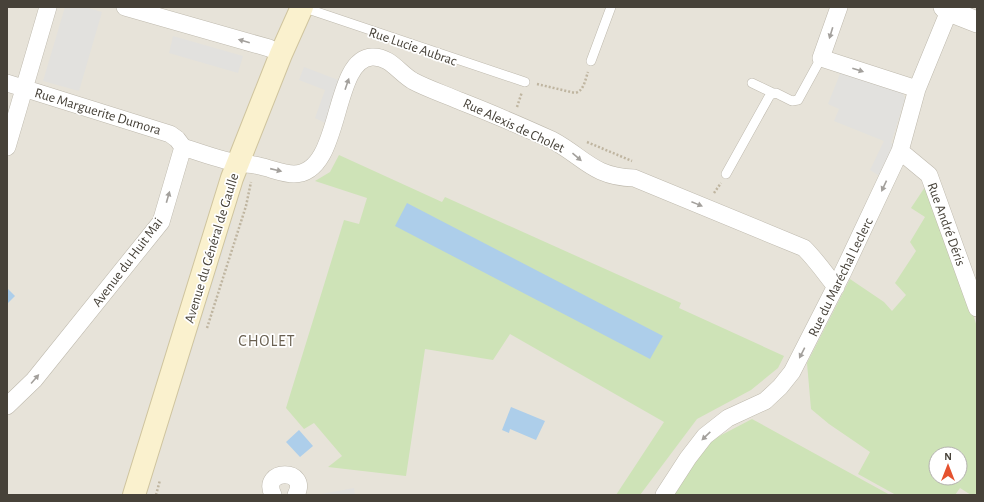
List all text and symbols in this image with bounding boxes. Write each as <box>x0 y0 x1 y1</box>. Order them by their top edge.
street label: Rue Lucie Aubrac <box>367 25 459 69</box>
one-way arrow <box>828 27 834 39</box>
one-way arrow <box>238 38 250 44</box>
one-way arrow <box>853 67 865 73</box>
one-way arrow <box>344 77 350 89</box>
street label: Rue Marguerite Dumora <box>33 86 163 138</box>
street label: Rue Alexis de Cholet <box>461 96 567 156</box>
one-way arrow <box>572 153 582 162</box>
one-way arrow <box>270 167 282 173</box>
street label: Avenue du Général de Gaulle <box>182 172 241 325</box>
one-way arrow <box>881 180 887 192</box>
street label: Rue André Déris <box>924 181 968 268</box>
one-way arrow <box>165 190 171 202</box>
one-way arrow <box>691 201 702 207</box>
street label: Rue du Maréchal Leclerc <box>806 215 876 339</box>
street label: Avenue du Huit Mai <box>90 216 166 310</box>
district label: CHOLET <box>238 333 296 349</box>
one-way arrow <box>799 347 805 359</box>
one-way arrow <box>30 374 39 384</box>
one-way arrow <box>701 431 711 441</box>
north arrow <box>928 446 968 486</box>
text: N <box>944 451 952 462</box>

